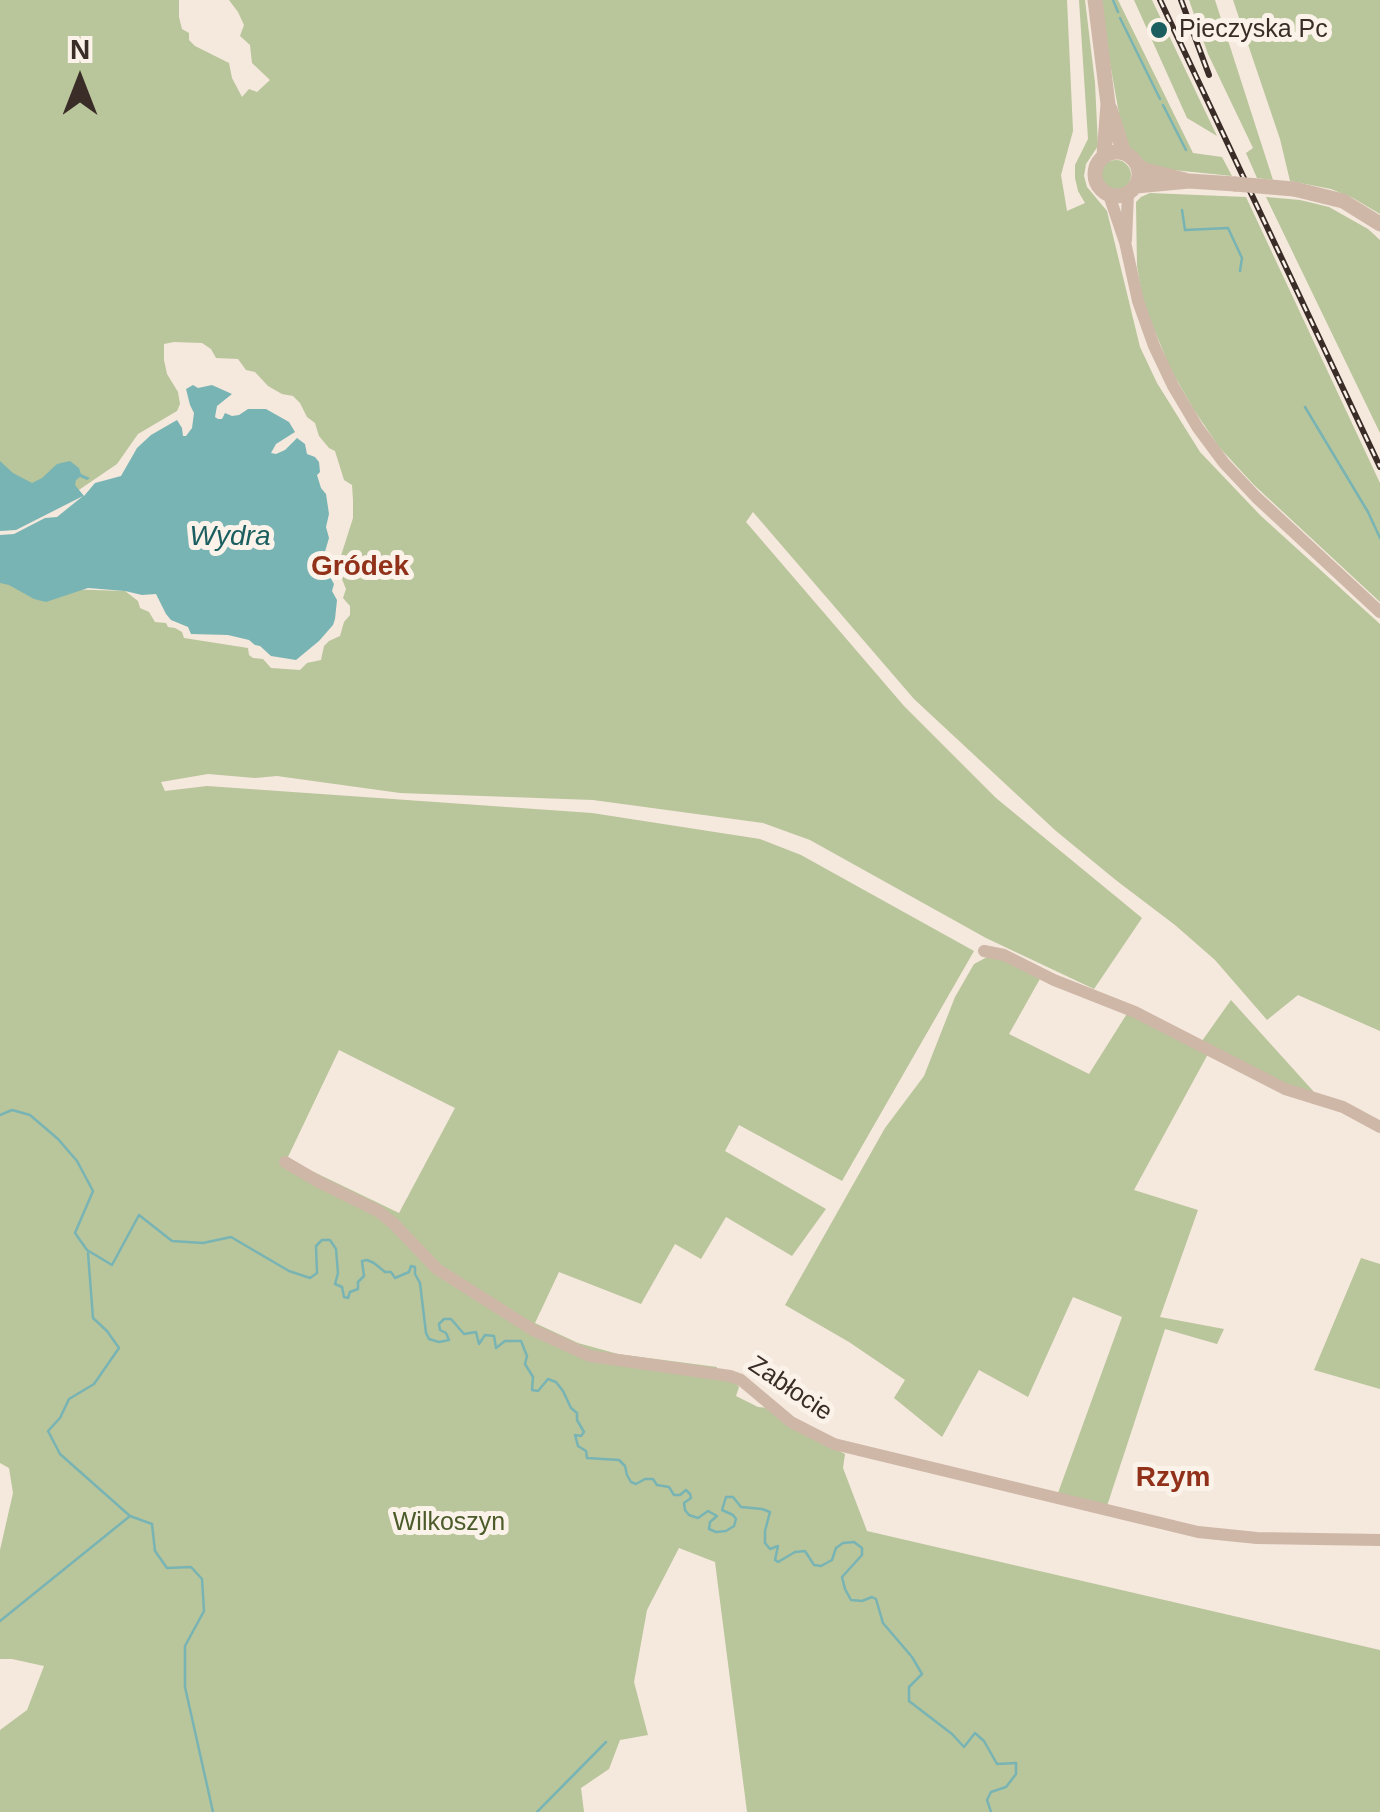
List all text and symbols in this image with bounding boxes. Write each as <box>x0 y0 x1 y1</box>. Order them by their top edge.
place label: Pieczyska Pc <box>1179 15 1328 45</box>
marker: Pieczyska Pc <box>1148 19 1170 41</box>
north arrow <box>30 30 130 130</box>
text: N <box>70 34 90 65</box>
water label: Wydra <box>190 520 270 554</box>
district label: Gródek <box>311 550 409 584</box>
street label: Zabłocie <box>742 1350 838 1428</box>
district label: Rzym <box>1136 1461 1210 1495</box>
park label: Wilkoszyn <box>393 1508 505 1538</box>

